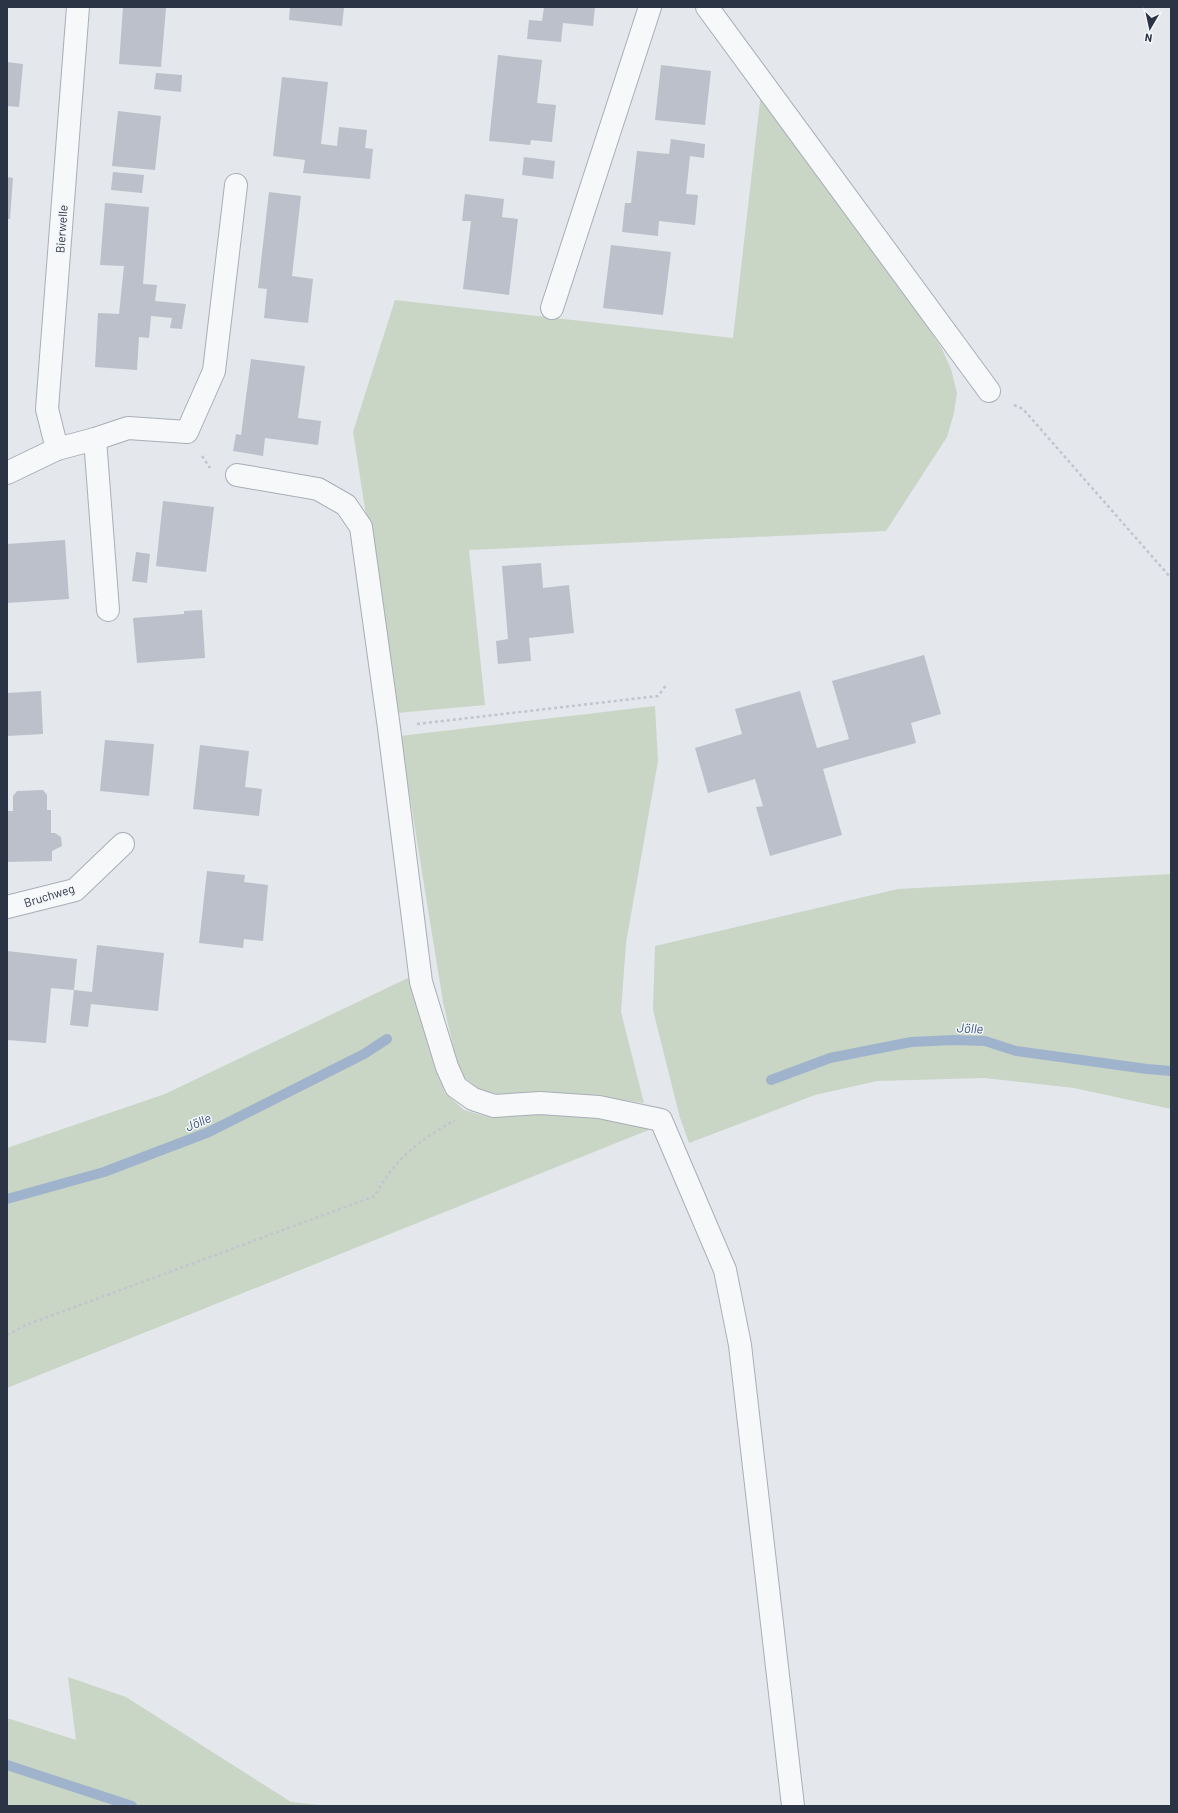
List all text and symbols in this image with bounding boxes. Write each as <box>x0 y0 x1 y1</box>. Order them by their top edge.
north arrow <box>1130 8 1170 48</box>
text: N <box>1144 31 1153 45</box>
street label: Bierwelle <box>52 204 70 254</box>
street label: Bruchweg <box>22 881 76 909</box>
water label: Jölle <box>956 1019 984 1037</box>
water label: Jölle <box>183 1109 214 1135</box>

